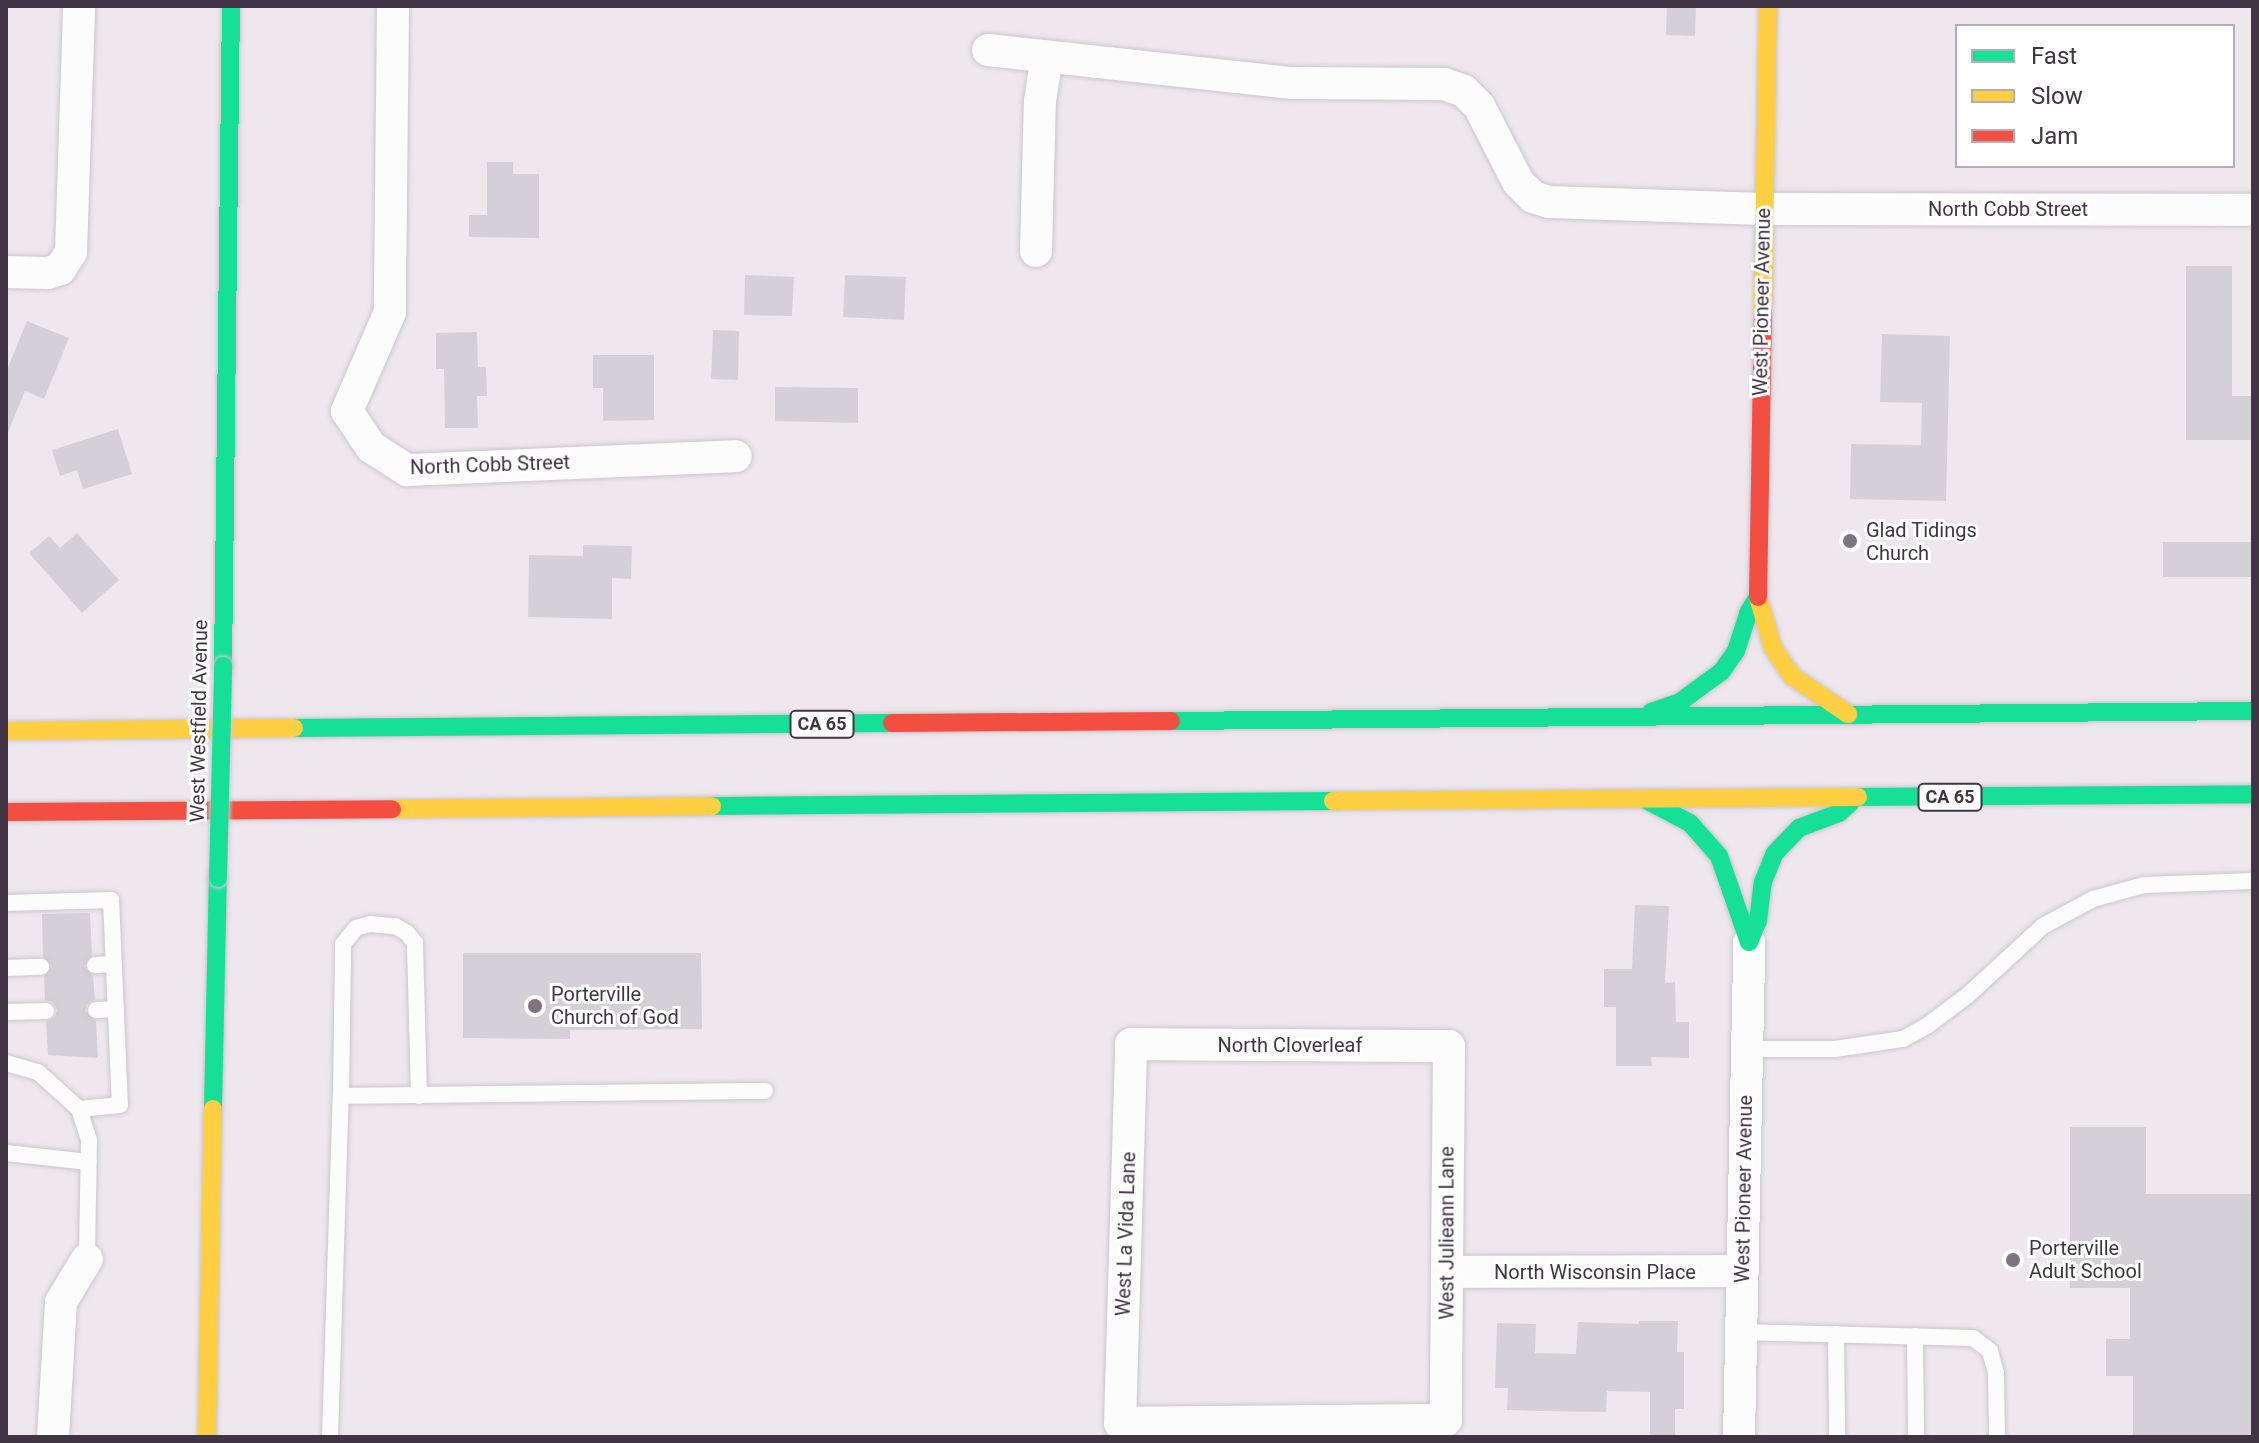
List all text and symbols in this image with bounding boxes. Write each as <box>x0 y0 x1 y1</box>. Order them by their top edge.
legend <box>1955 24 2235 168</box>
text: Fast <box>2031 42 2077 70</box>
text: Slow <box>2031 82 2083 110</box>
text: Jam <box>2031 122 2078 150</box>
street label: North Cobb Street <box>1928 197 2088 221</box>
street label: West Pioneer Avenue <box>1748 208 1776 396</box>
street label: North Cobb Street <box>410 450 570 480</box>
place label: Glad Tidings Church <box>1866 518 1977 565</box>
marker: Glad Tidings Church <box>1841 532 1859 550</box>
street label: West Westfield Avenue <box>185 619 213 823</box>
road number: CA 65 <box>788 710 856 738</box>
road number: CA 65 <box>1916 783 1984 811</box>
place label: Porterville Church of God <box>551 982 679 1029</box>
marker: Porterville Church of God <box>526 997 544 1015</box>
street label: North Cloverleaf <box>1218 1033 1362 1057</box>
street label: West Pioneer Avenue <box>1730 1095 1758 1283</box>
street label: West Julieann Lane <box>1435 1146 1459 1320</box>
street label: West La Vida Lane <box>1111 1151 1141 1317</box>
place label: Porterville Adult School <box>2029 1236 2142 1283</box>
marker: Porterville Adult School <box>2004 1251 2022 1269</box>
street label: North Wisconsin Place <box>1494 1260 1696 1284</box>

